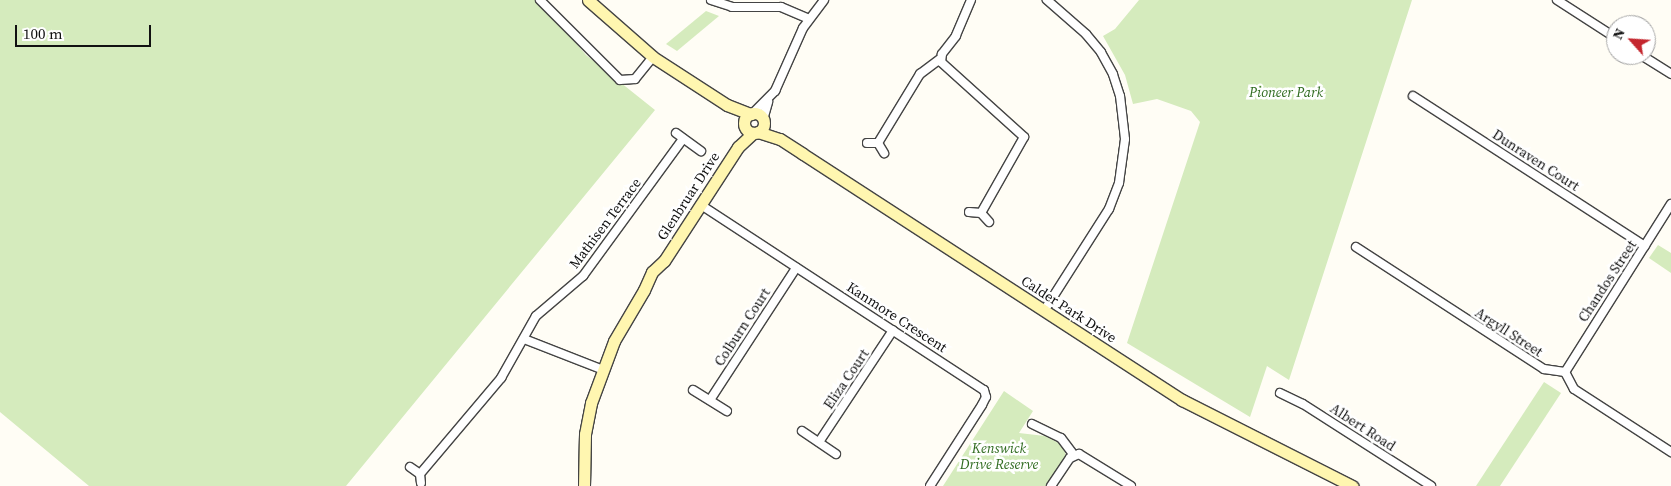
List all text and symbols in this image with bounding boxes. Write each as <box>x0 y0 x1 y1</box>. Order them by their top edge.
scale bar <box>18 15 154 47</box>
north arrow <box>1606 15 1656 65</box>
text: 100 m <box>23 23 63 44</box>
text: N <box>1607 25 1630 43</box>
park label: Pioneer Park <box>1249 84 1323 100</box>
street label: Dunraven Court <box>1489 126 1583 194</box>
street label: Glenbruar Drive <box>653 149 723 243</box>
street label: Mathisen Terrace <box>565 174 645 272</box>
street label: Chandos Street <box>1574 237 1640 325</box>
street label: Calder Park Drive <box>1018 272 1120 346</box>
street label: Kanmore Crescent <box>844 278 950 356</box>
street label: Colburn Court <box>711 285 773 369</box>
street label: Argyll Street <box>1472 304 1546 360</box>
street label: Eliza Court <box>820 346 872 412</box>
street label: Albert Road <box>1327 400 1399 454</box>
park label: Kenswick Drive Reserve <box>960 440 1038 472</box>

